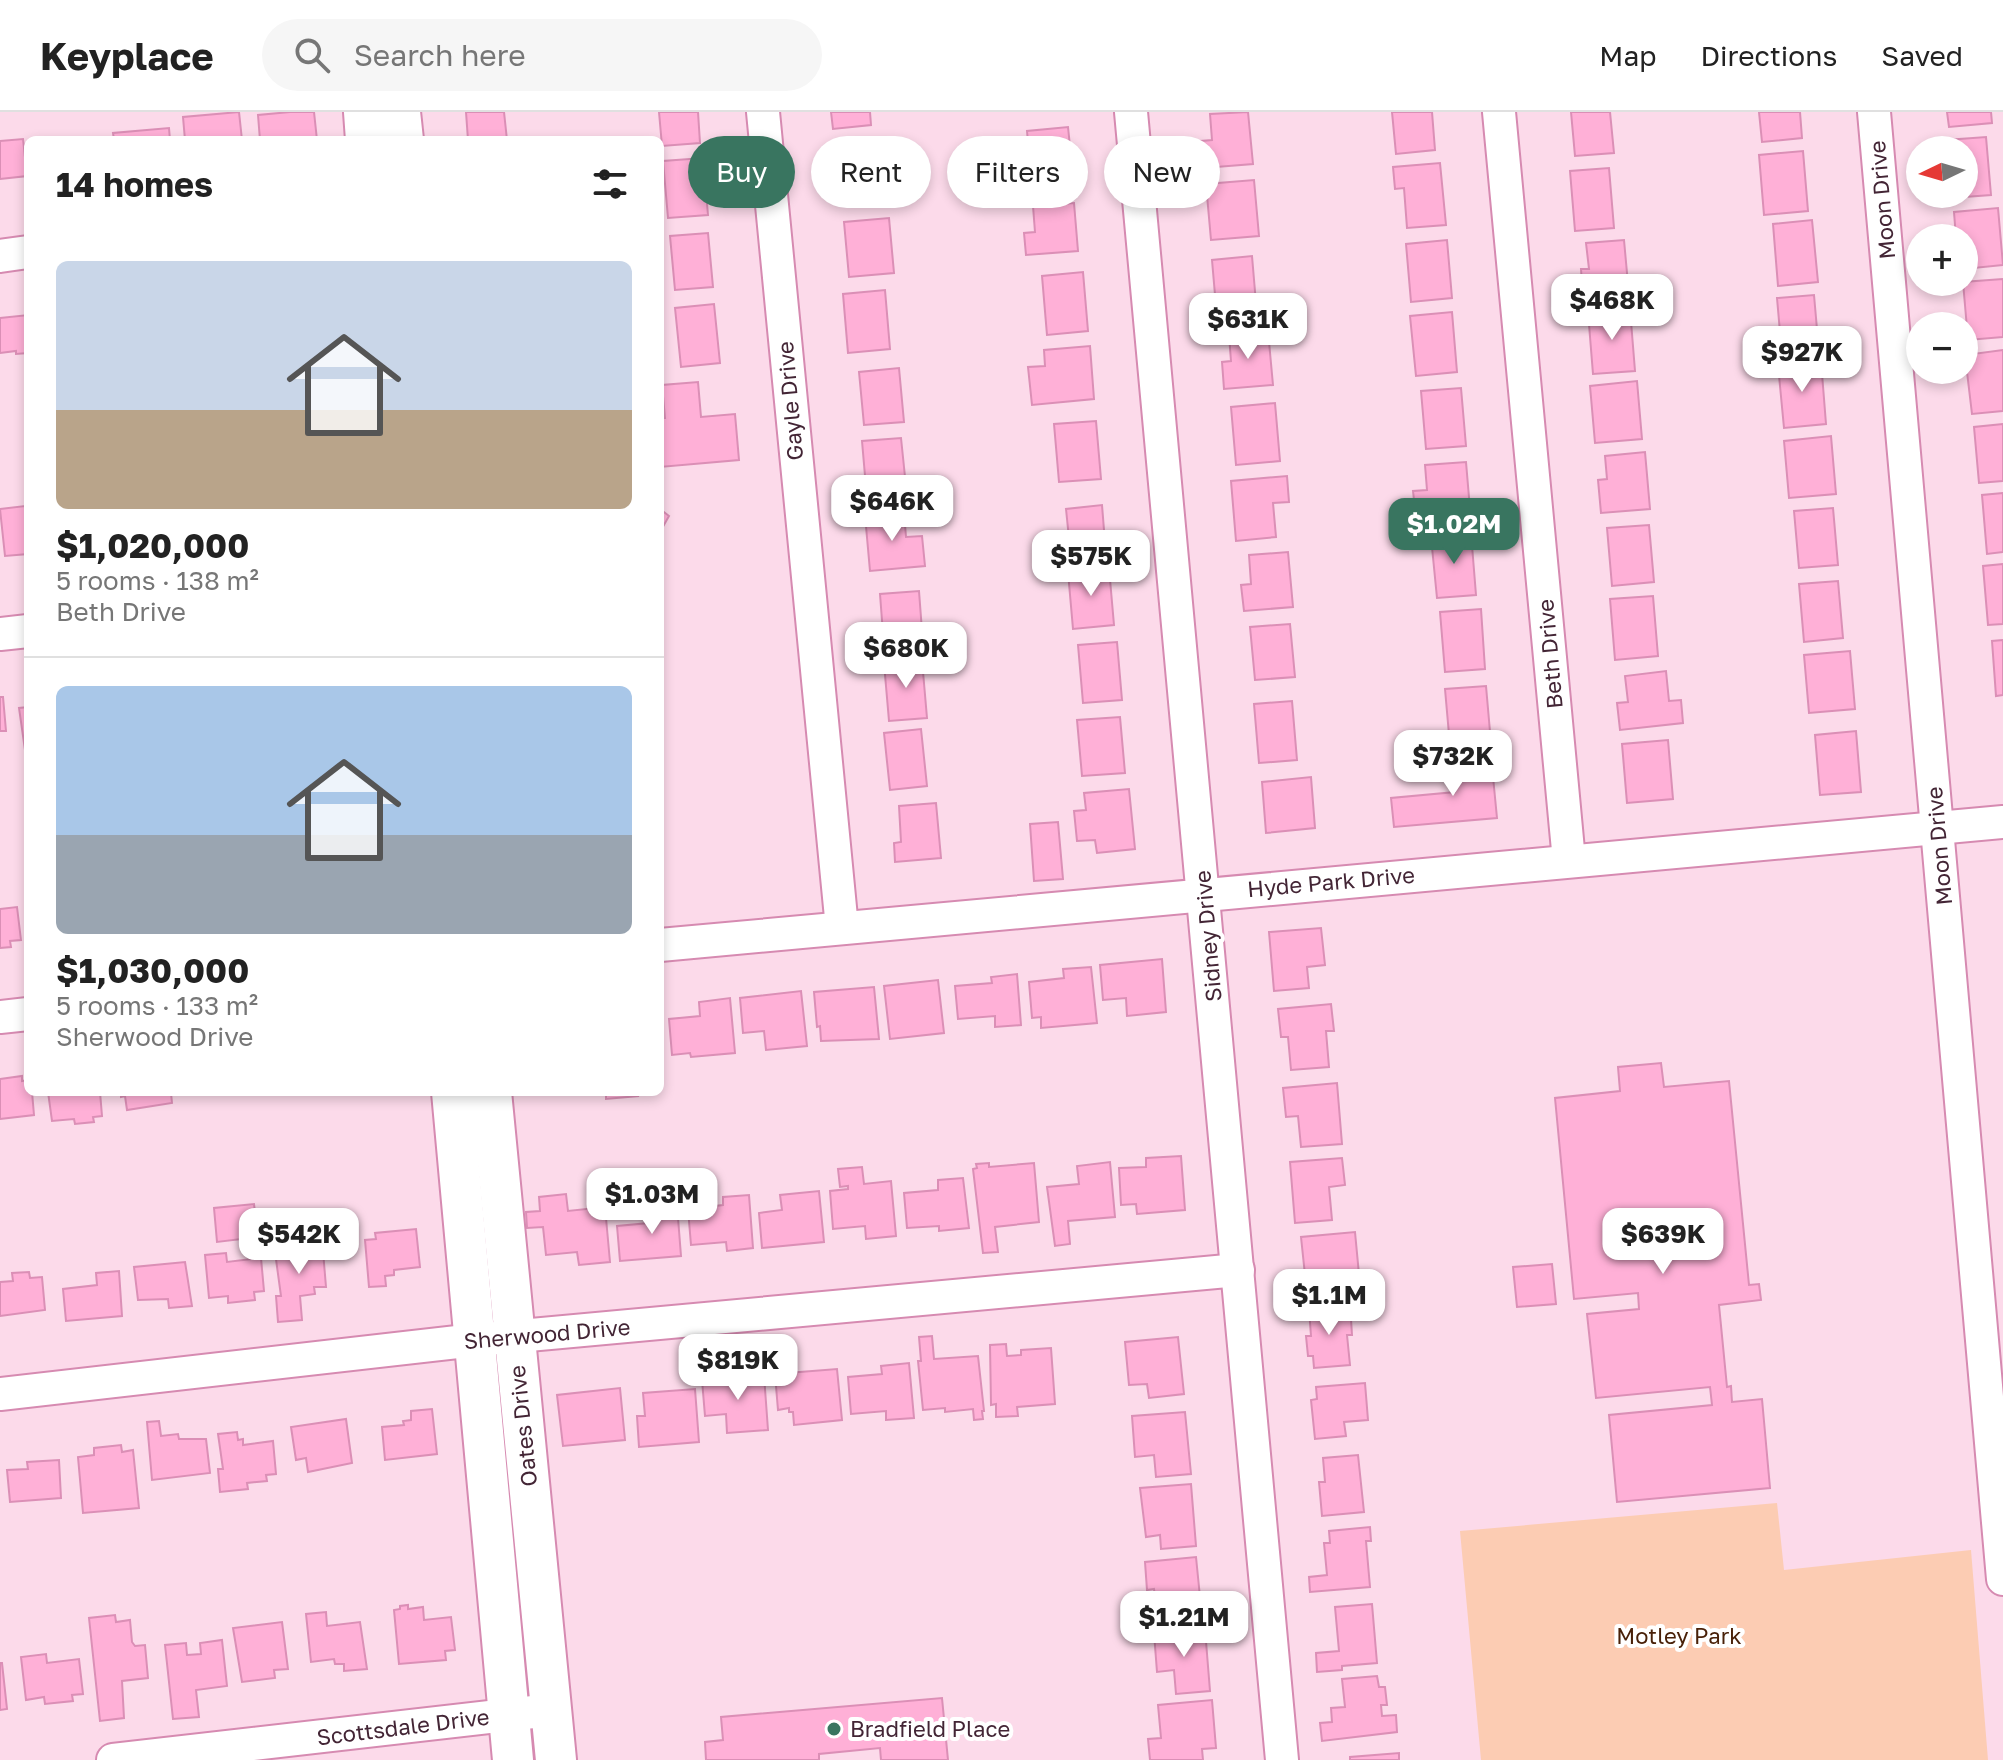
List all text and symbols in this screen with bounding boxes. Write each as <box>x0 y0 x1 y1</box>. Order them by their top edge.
search box <box>262 19 822 91</box>
text: Keyplace <box>40 33 214 78</box>
icon: search <box>290 33 334 77</box>
text: Search here <box>354 37 526 73</box>
text: Map <box>1599 39 1656 72</box>
text: Directions <box>1700 39 1837 72</box>
text: Saved <box>1881 39 1963 72</box>
chip: Buy <box>688 136 795 208</box>
chip: Rent <box>811 136 931 208</box>
chip: Filters <box>947 136 1088 208</box>
chip: New <box>1104 136 1220 208</box>
north arrow <box>1906 136 1978 208</box>
map controls <box>1906 136 1978 384</box>
street label: Moon Drive <box>1863 140 1900 260</box>
icon: filters <box>588 162 632 206</box>
text: 14 homes <box>56 164 213 204</box>
button: + <box>1906 224 1978 296</box>
pin: $468K <box>1556 274 1668 342</box>
text: $468K <box>1569 284 1655 315</box>
pin: $631K <box>1192 293 1304 361</box>
text: $631K <box>1207 303 1289 334</box>
button: − <box>1906 312 1978 384</box>
icon: home <box>272 313 416 457</box>
pin: $927K <box>1746 326 1858 394</box>
text: $927K <box>1761 336 1843 367</box>
street label: Gayle Drive <box>771 340 808 462</box>
pin: $646K <box>836 475 948 543</box>
text: $646K <box>849 485 935 516</box>
pin: $1.02M <box>1389 498 1519 566</box>
text: $1.02M <box>1406 508 1502 539</box>
text: $1,020,000 <box>56 525 249 565</box>
pin: $575K <box>1035 530 1147 598</box>
text: $575K <box>1050 540 1132 571</box>
text: 5 rooms · 138 m² <box>56 565 259 596</box>
text: Beth Drive <box>56 596 186 627</box>
street label: Beth Drive <box>1531 598 1568 710</box>
pin: $680K <box>850 622 962 690</box>
text: $680K <box>863 632 949 663</box>
pin: $732K <box>1397 730 1509 798</box>
icon: home <box>272 738 416 882</box>
text: $732K <box>1412 740 1494 771</box>
street label: Moon Drive <box>1920 786 1957 906</box>
street label: Hyde Park Drive <box>1246 861 1416 902</box>
street label: Sidney Drive <box>1188 869 1227 1003</box>
text: $1,030,000 <box>56 950 249 990</box>
text: 5 rooms · 133 m² <box>56 990 258 1021</box>
text: Sherwood Drive <box>56 1021 253 1052</box>
pin: $1.03M <box>587 1168 717 1236</box>
text: $1.03M <box>604 1178 700 1209</box>
pin: $542K <box>243 1208 355 1276</box>
pin: $639K <box>1607 1208 1719 1276</box>
text: $542K <box>257 1218 341 1249</box>
text: $639K <box>1620 1218 1706 1249</box>
pin: $1.1M <box>1273 1269 1385 1337</box>
text: $1.1M <box>1291 1279 1367 1310</box>
street label: Sherwood Drive <box>463 1313 631 1354</box>
pin: $819K <box>682 1334 794 1402</box>
text: $819K <box>697 1344 779 1375</box>
street label: Oates Drive <box>503 1364 542 1488</box>
pin: $1.21M <box>1119 1591 1249 1659</box>
text: $1.21M <box>1138 1601 1230 1632</box>
park label: Motley Park <box>1616 1622 1742 1649</box>
street label: Scottsdale Drive <box>315 1703 491 1750</box>
place label: Bradfield Place <box>850 1715 1010 1742</box>
marker: Bradfield Place <box>825 1720 843 1738</box>

